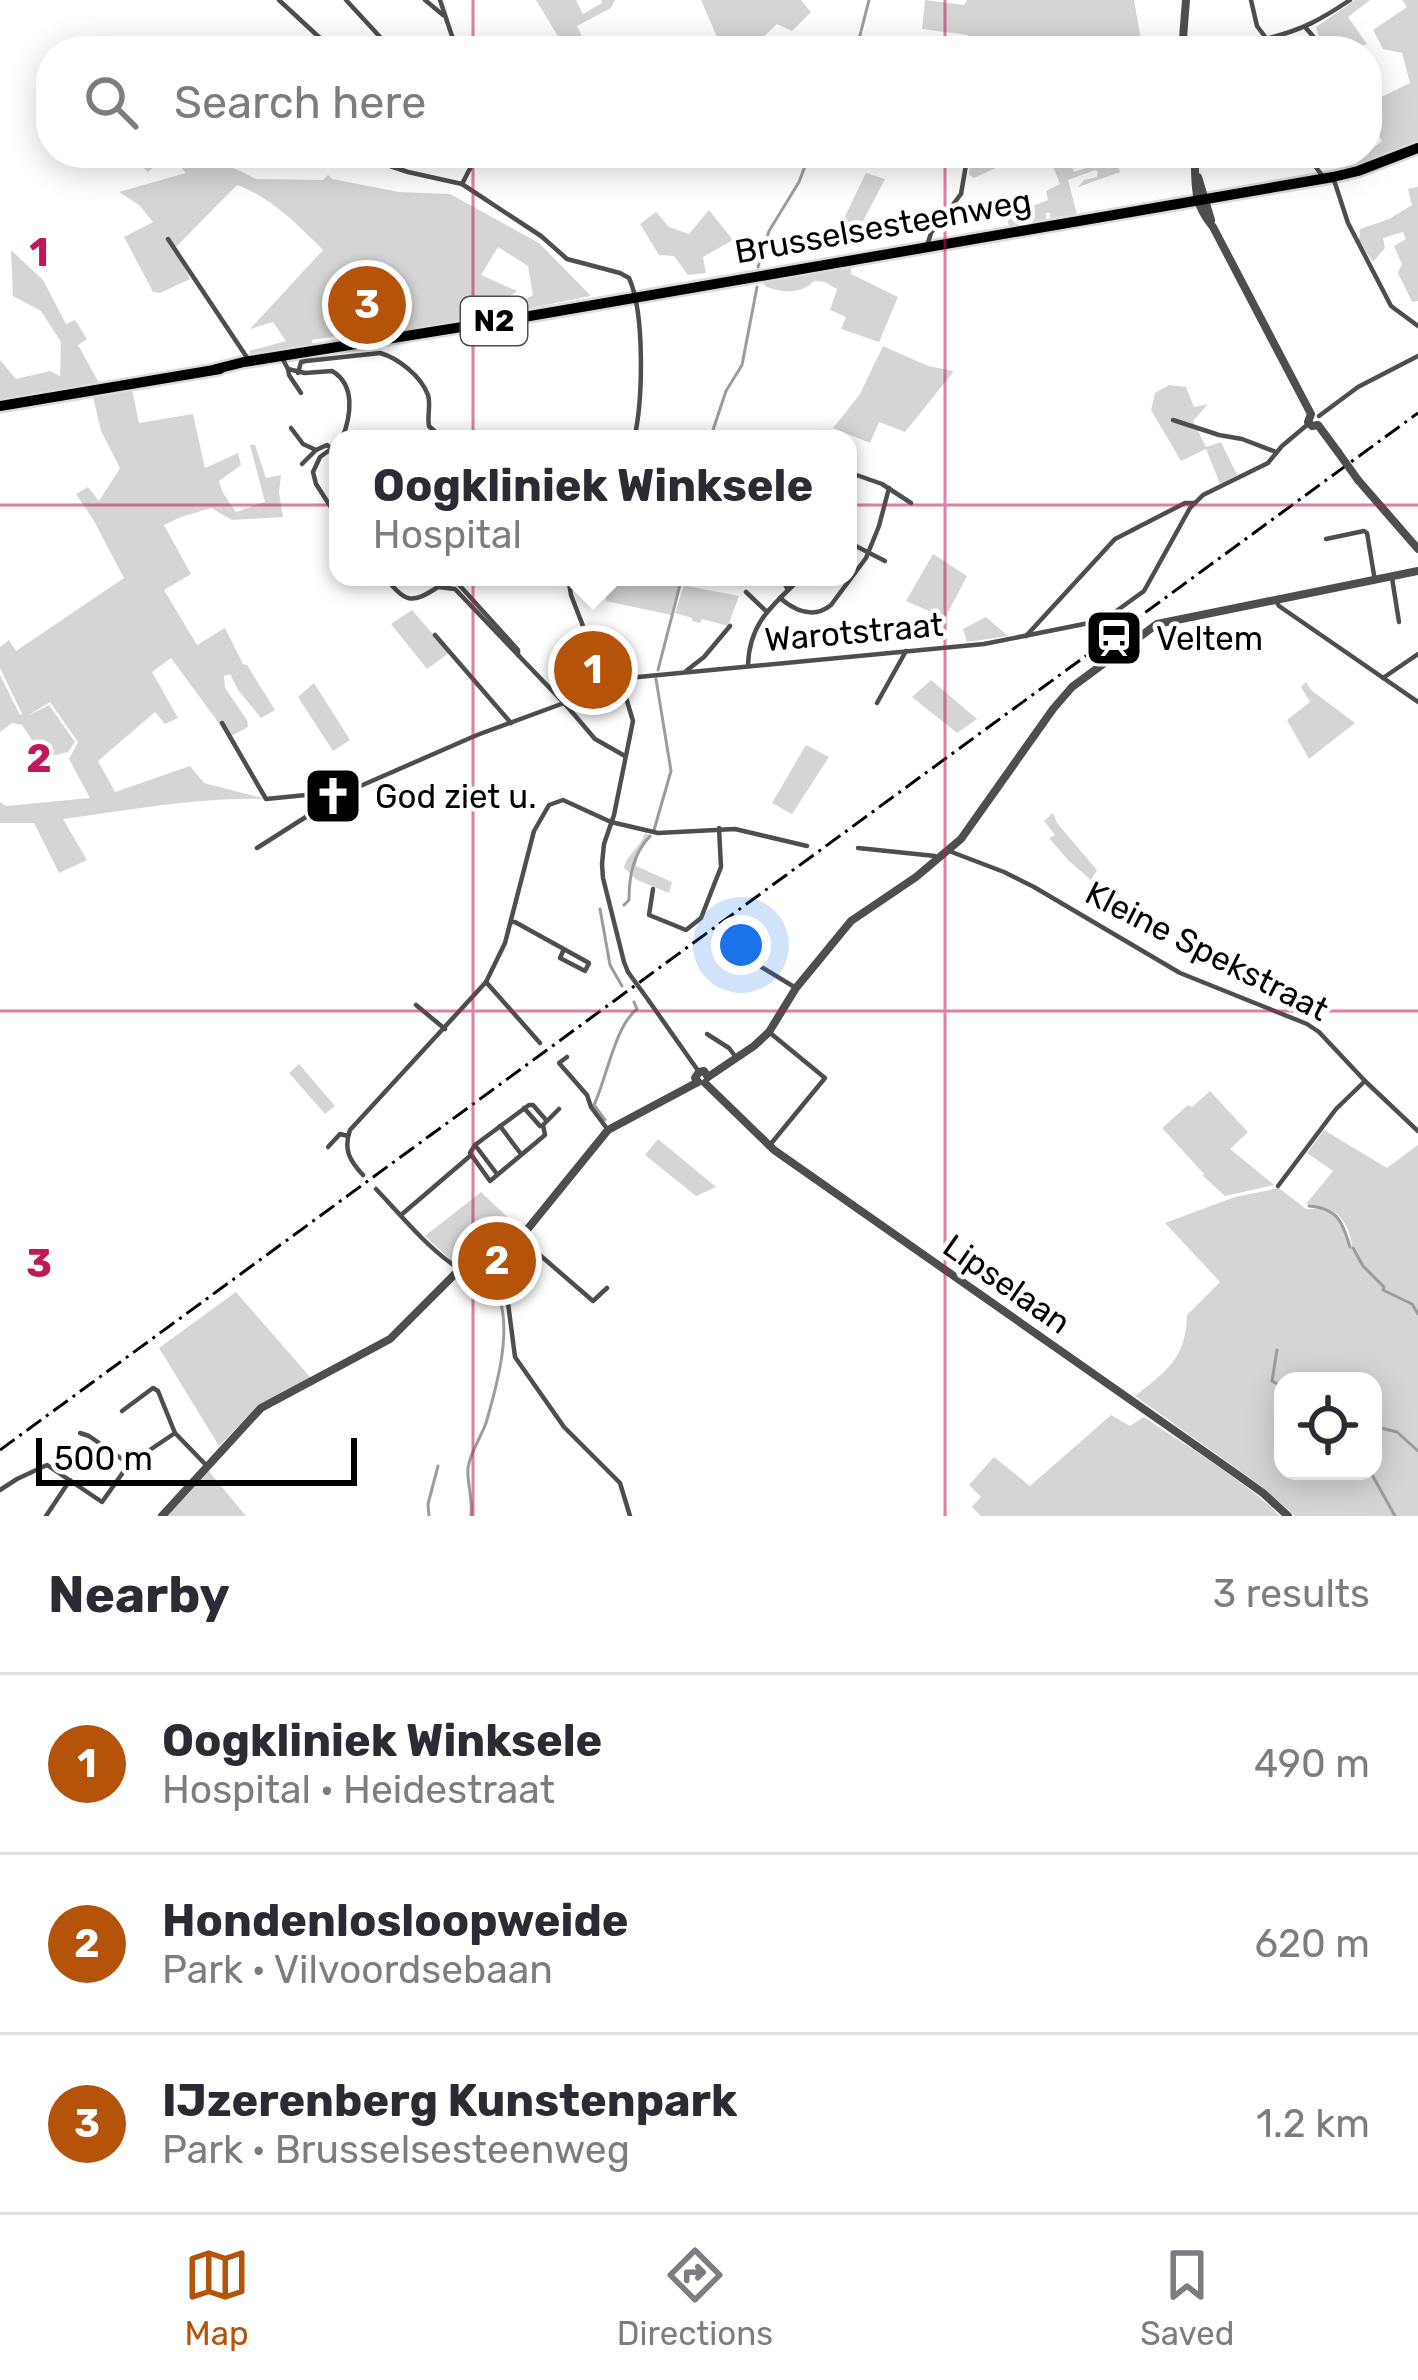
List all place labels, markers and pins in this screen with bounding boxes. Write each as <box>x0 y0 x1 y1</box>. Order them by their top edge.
pin: 3 <box>328 260 406 350</box>
station icon: Veltem <box>1083 607 1145 669</box>
place label: Veltem <box>1156 619 1263 658</box>
pin: 1 <box>554 625 632 715</box>
church icon: God ziet u. <box>302 765 364 827</box>
place label: God ziet u. <box>375 777 536 816</box>
pin: 2 <box>458 1216 536 1306</box>

